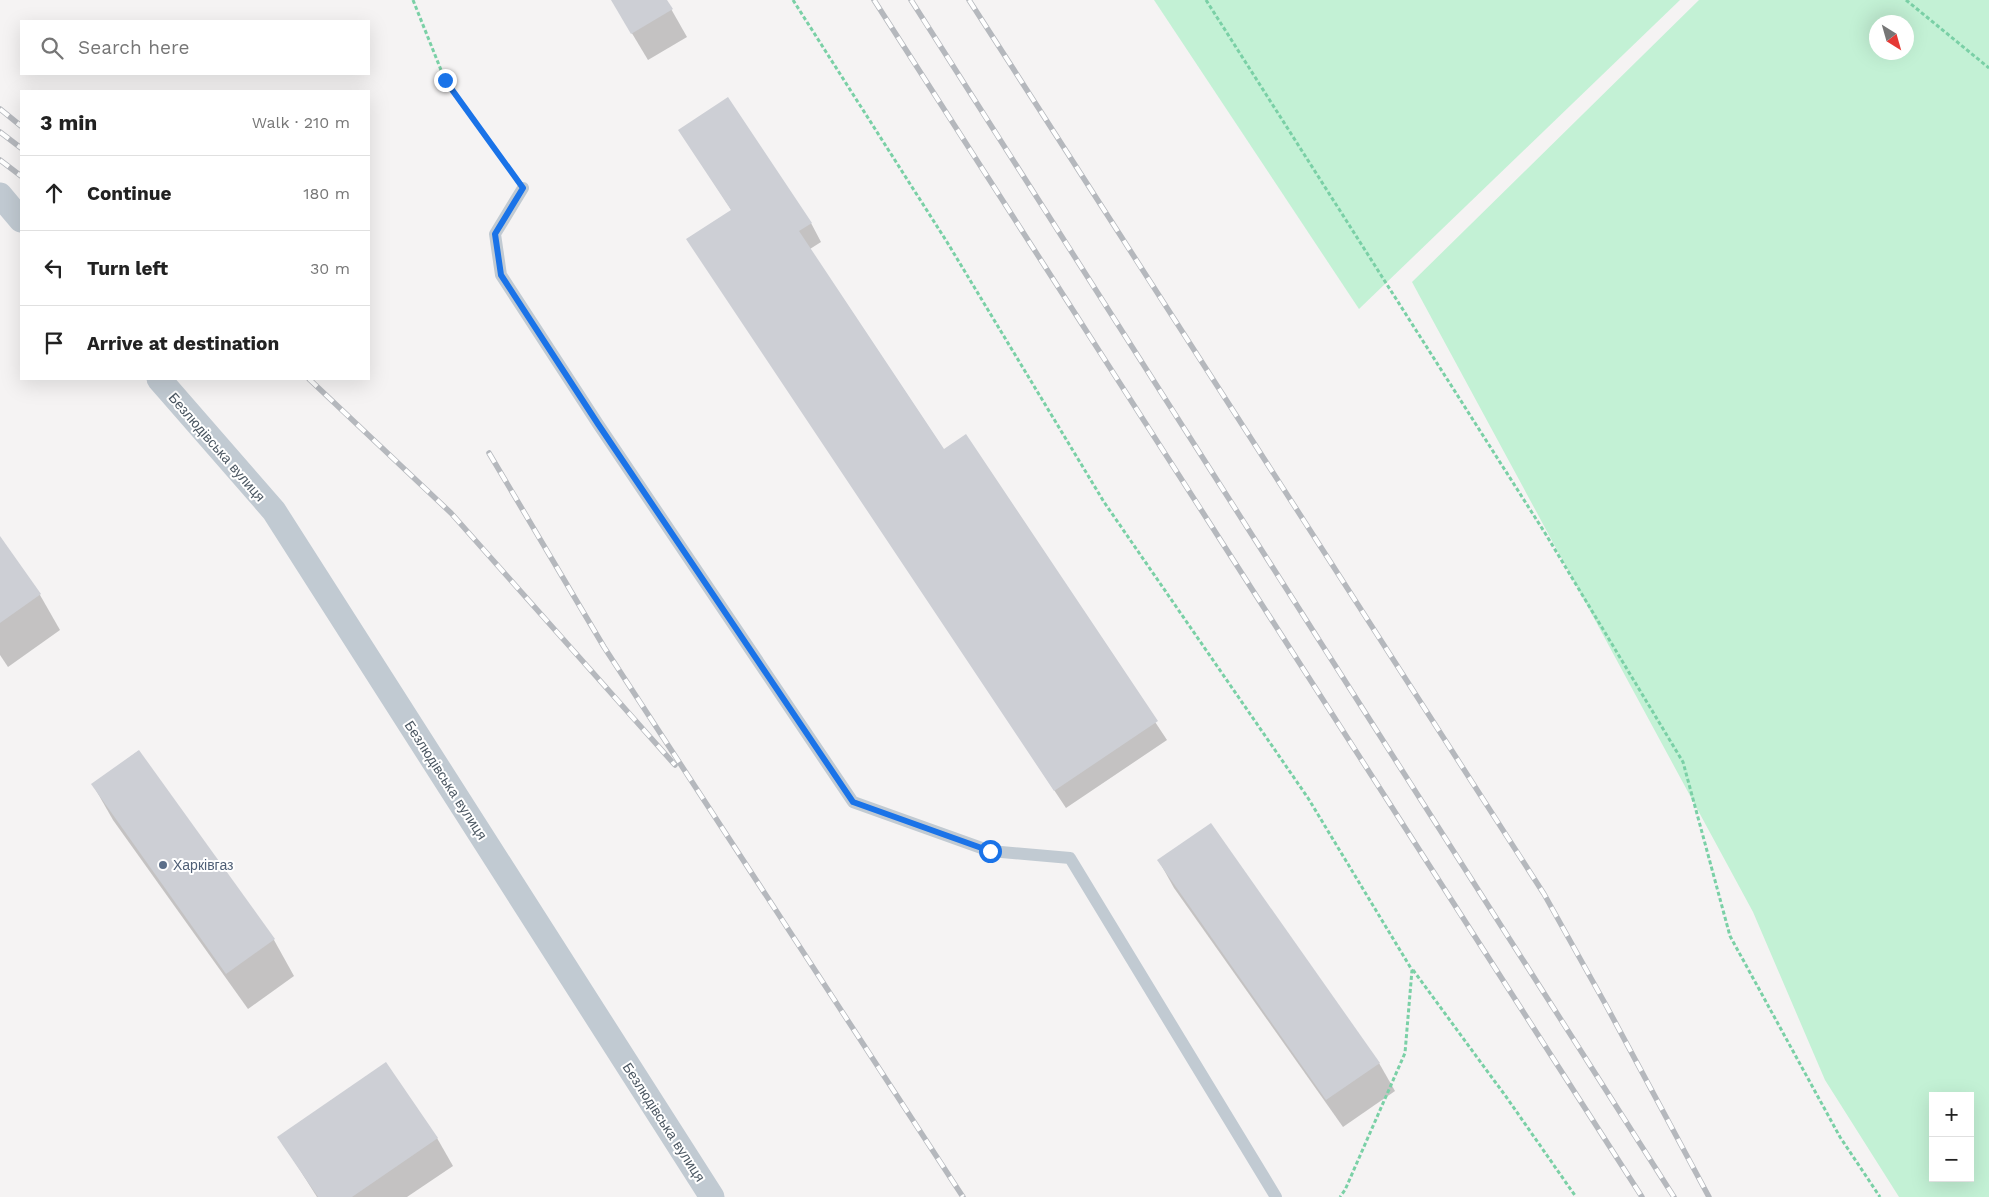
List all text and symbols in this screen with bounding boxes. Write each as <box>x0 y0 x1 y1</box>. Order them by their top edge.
north arrow <box>1869 15 1914 60</box>
search box <box>20 20 370 75</box>
icon: search <box>38 34 66 62</box>
text: Search here <box>78 36 189 59</box>
route end <box>434 69 457 92</box>
text: 3 min <box>40 110 97 135</box>
text: Walk · 210 m <box>252 113 350 132</box>
icon: ahead <box>40 179 68 207</box>
text: Continue <box>87 182 171 205</box>
text: 180 m <box>303 184 350 203</box>
icon: left <box>40 254 68 282</box>
text: Turn left <box>87 257 168 280</box>
text: 30 m <box>310 259 350 278</box>
icon: arrive <box>40 329 68 357</box>
text: Arrive at destination <box>87 332 279 355</box>
street label: Безлюдівська вулиця <box>166 389 268 505</box>
street label: Безлюдівська вулиця <box>402 718 490 842</box>
route start <box>979 840 1002 863</box>
place label: Харківгаз <box>173 857 233 873</box>
marker: Харківгаз <box>157 859 169 871</box>
street label: Безлюдівська вулиця <box>620 1060 708 1184</box>
map controls <box>1929 1092 1974 1182</box>
button: + <box>1929 1092 1974 1137</box>
button: − <box>1929 1137 1974 1182</box>

